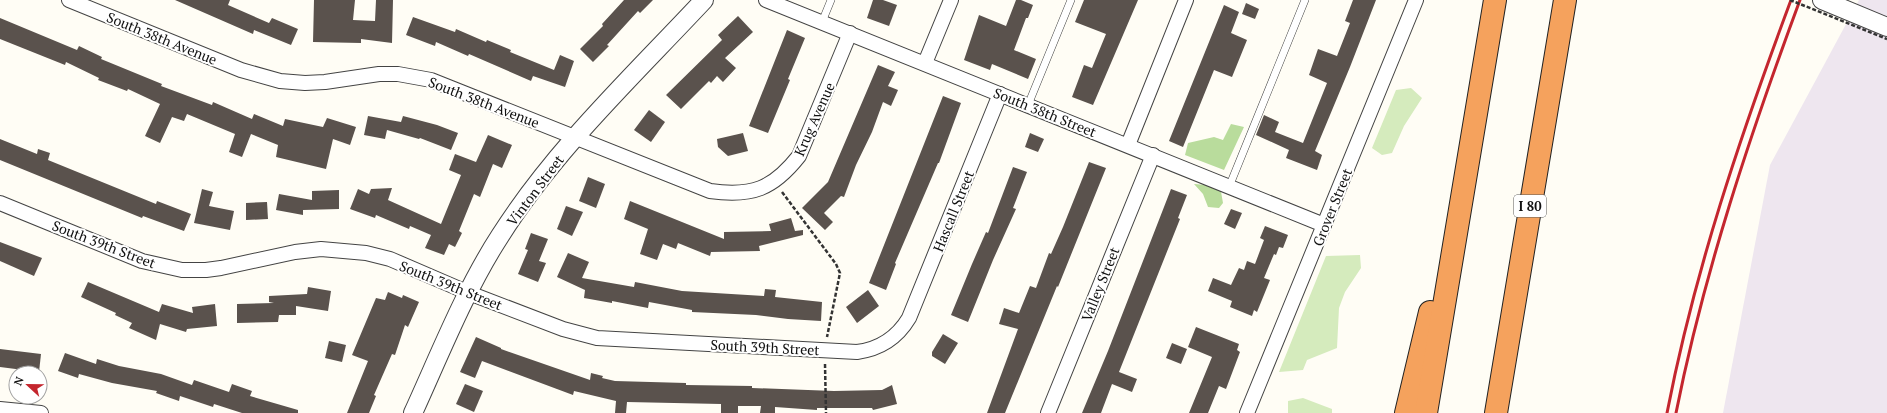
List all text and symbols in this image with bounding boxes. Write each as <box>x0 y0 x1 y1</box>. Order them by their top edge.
street label: South 38th Avenue <box>104 7 220 69</box>
street label: South 38th Avenue <box>426 72 542 132</box>
street label: Krug Avenue <box>789 79 839 159</box>
street label: South 38th Street <box>991 83 1100 142</box>
street label: Vinton Street <box>502 150 568 229</box>
street label: Grover Street <box>1308 164 1357 249</box>
street label: Hascall Street <box>928 167 978 254</box>
road number: I 80 <box>1514 195 1546 217</box>
street label: South 39th Street <box>50 216 159 273</box>
street label: Valley Street <box>1076 243 1124 324</box>
street label: South 39th Street <box>397 256 506 315</box>
street label: South 39th Street <box>710 335 821 359</box>
north arrow <box>8 365 48 405</box>
text: N <box>11 374 27 388</box>

